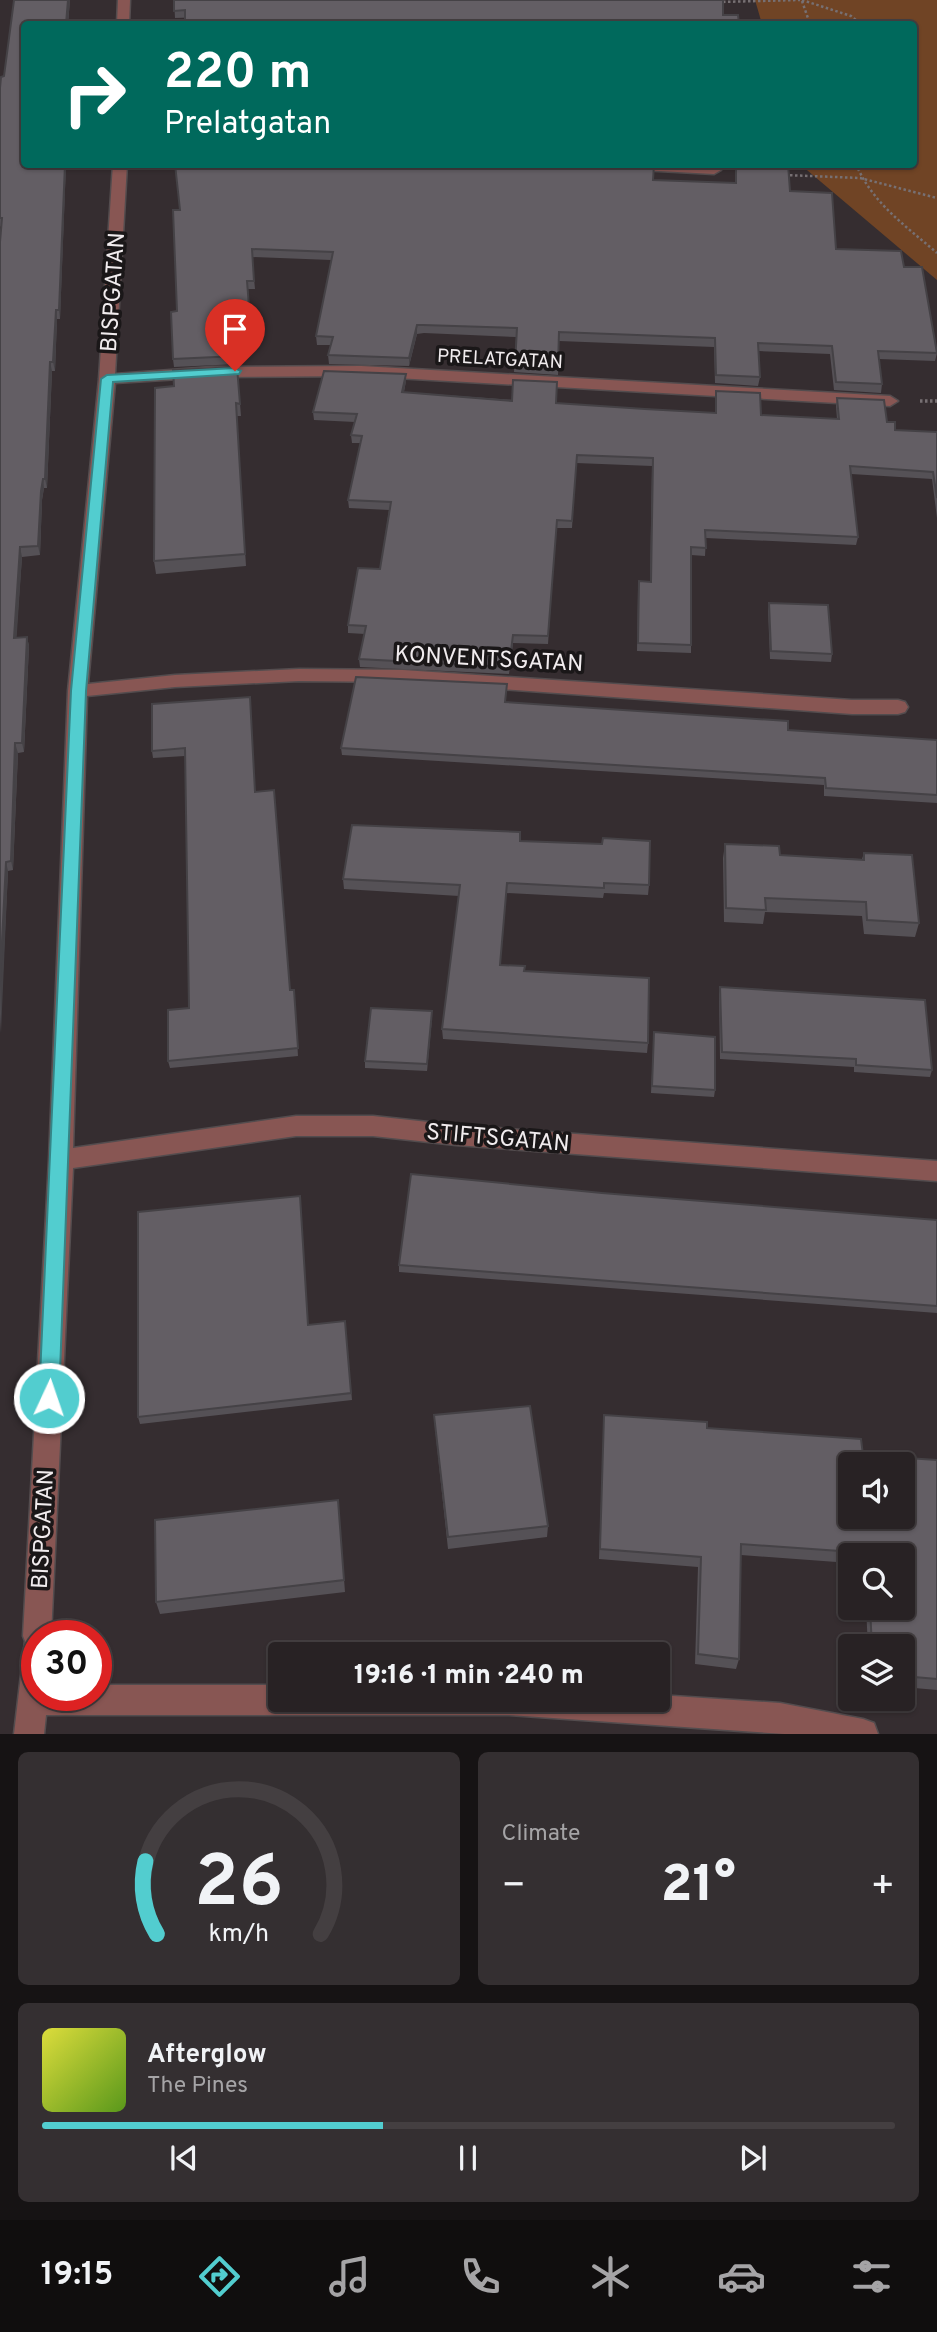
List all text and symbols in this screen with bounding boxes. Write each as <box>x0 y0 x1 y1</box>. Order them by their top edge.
text: 220 m <box>164 44 311 106</box>
icon: right <box>49 49 140 140</box>
text: Prelatgatan <box>164 105 331 145</box>
street label: BISPGATAN <box>96 231 133 353</box>
pin <box>205 299 265 371</box>
icon: arrive <box>216 310 254 348</box>
street label: PRELATGATAN <box>436 345 564 375</box>
street label: KONVENTSGATAN <box>394 641 584 680</box>
street label: STIFTSGATAN <box>425 1119 571 1160</box>
position arrow <box>12 1361 86 1435</box>
map controls <box>838 1452 915 1711</box>
button: sound <box>838 1452 915 1529</box>
street label: BISPGATAN <box>27 1468 62 1590</box>
button: search <box>838 1543 915 1620</box>
speed limit sign: 30 <box>21 1620 112 1711</box>
button: layers <box>838 1634 915 1711</box>
text: 19:16 · 1 min · 240 m <box>354 1660 584 1693</box>
text: Climate <box>502 1820 580 1849</box>
text: 26 <box>194 1841 283 1933</box>
text: 21° <box>661 1854 736 1920</box>
text: − <box>502 1863 526 1912</box>
text: + <box>870 1863 895 1912</box>
text: km/h <box>208 1919 269 1951</box>
text: Afterglow <box>147 2039 267 2072</box>
text: The Pines <box>147 2072 248 2101</box>
icon: previous <box>165 2139 203 2177</box>
icon: pause <box>449 2139 487 2177</box>
icon: next <box>734 2139 772 2177</box>
icon: directions <box>195 2252 244 2301</box>
icon: music <box>325 2252 374 2301</box>
icon: phone <box>456 2252 505 2301</box>
icon: climate <box>586 2252 635 2301</box>
icon: car <box>717 2252 766 2301</box>
icon: filters <box>847 2252 896 2301</box>
text: 19:15 <box>41 2256 113 2296</box>

